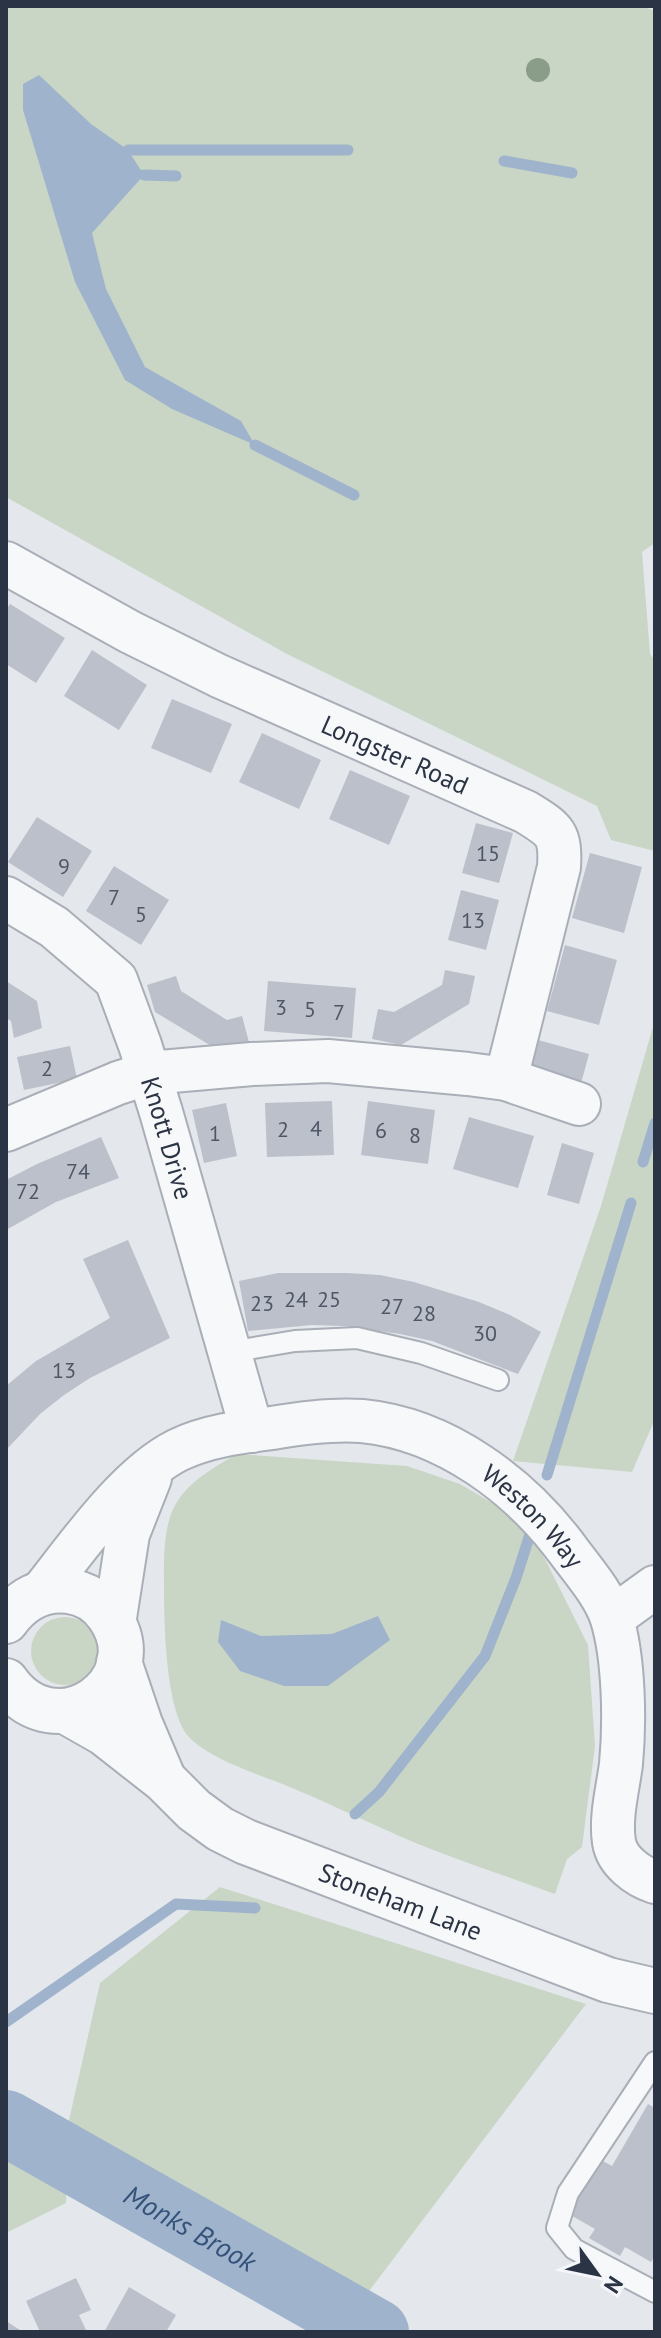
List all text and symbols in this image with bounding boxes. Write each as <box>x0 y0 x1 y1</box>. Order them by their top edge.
street label: Longster Road <box>317 707 474 801</box>
house number: 15 <box>476 839 500 867</box>
house number: 9 <box>58 852 70 880</box>
house number: 7 <box>108 883 120 911</box>
house number: 5 <box>135 900 147 928</box>
house number: 13 <box>461 906 485 934</box>
house number: 3 <box>275 993 287 1021</box>
house number: 5 <box>304 995 316 1023</box>
house number: 7 <box>333 998 345 1026</box>
house number: 2 <box>41 1054 53 1082</box>
street label: Knott Drive <box>134 1072 202 1203</box>
house number: 4 <box>310 1114 322 1142</box>
house number: 2 <box>277 1115 289 1143</box>
house number: 6 <box>375 1116 387 1144</box>
house number: 1 <box>209 1119 221 1147</box>
house number: 8 <box>409 1121 421 1149</box>
house number: 74 <box>66 1157 90 1185</box>
house number: 72 <box>16 1177 40 1205</box>
house number: 24 <box>284 1285 308 1313</box>
house number: 25 <box>317 1285 341 1313</box>
house number: 23 <box>250 1289 274 1317</box>
house number: 27 <box>380 1292 404 1320</box>
house number: 28 <box>412 1299 436 1327</box>
house number: 30 <box>473 1319 497 1347</box>
house number: 13 <box>52 1356 76 1384</box>
street label: Weston Way <box>476 1456 592 1574</box>
street label: Stoneham Lane <box>314 1855 487 1947</box>
water label: Monks Brook <box>118 2175 265 2280</box>
north arrow <box>557 2234 637 2314</box>
text: N <box>598 2271 629 2299</box>

